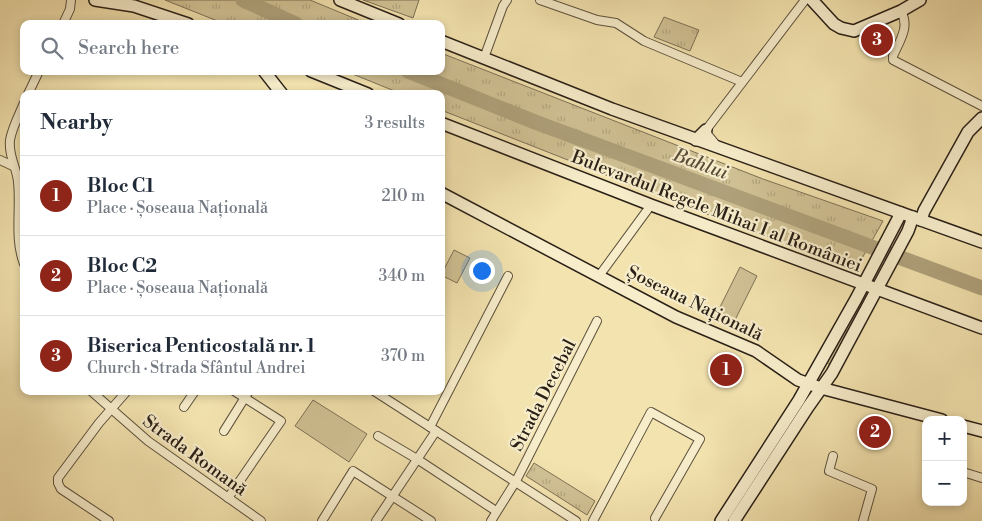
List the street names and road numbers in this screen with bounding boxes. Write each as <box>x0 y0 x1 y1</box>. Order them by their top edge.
street label: Bulevardul Regele Mihai I al României <box>567 145 865 278</box>
street label: Șoseaua Națională <box>623 261 767 347</box>
street label: Strada Decebal <box>505 335 582 455</box>
street label: Strada Romană <box>138 410 252 502</box>

